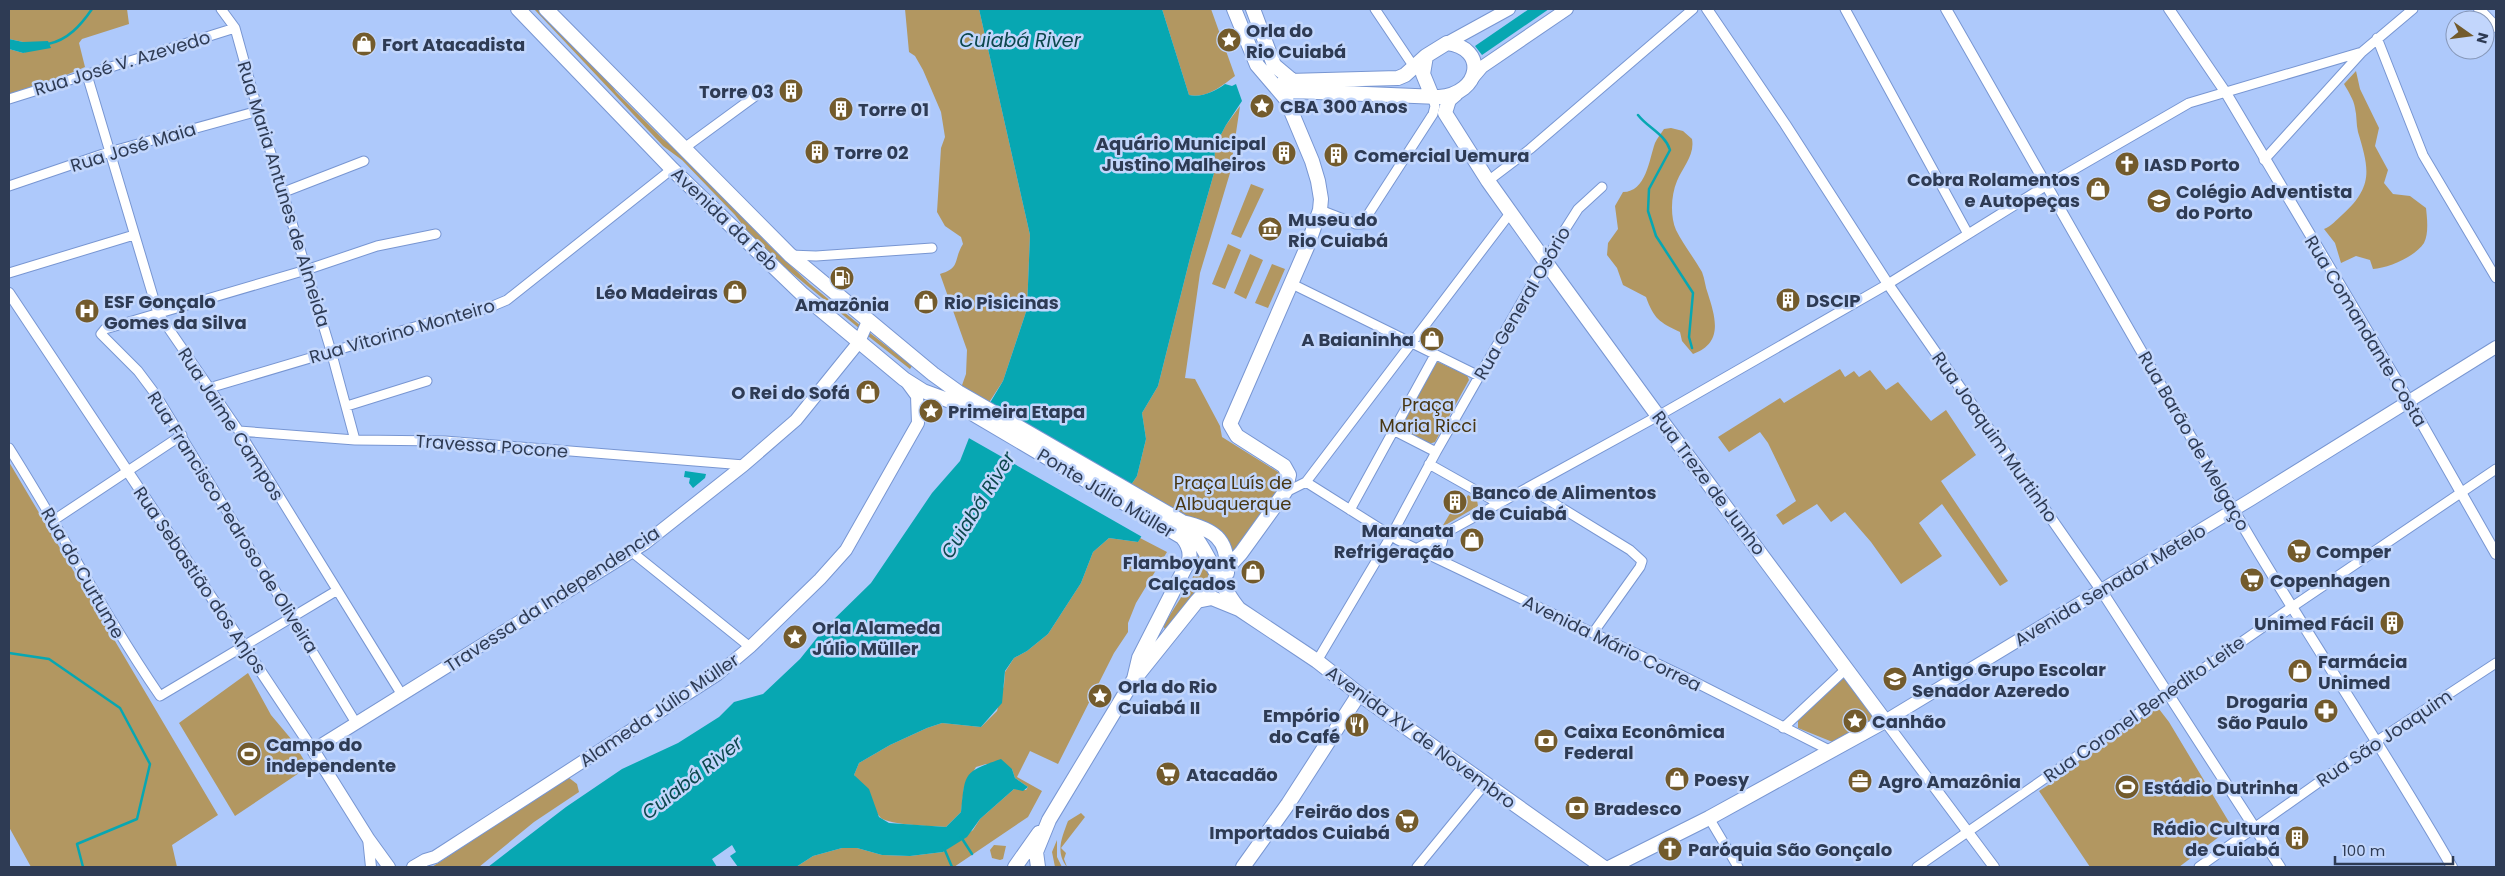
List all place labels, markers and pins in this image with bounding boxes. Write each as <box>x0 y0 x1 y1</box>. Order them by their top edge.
place label: Orla do Rio Cuiabá <box>1246 18 1346 64</box>
place icon: Orla do Rio Cuiabá <box>1216 27 1242 53</box>
shop icon: Fort Atacadista <box>351 31 377 57</box>
place label: Fort Atacadista <box>382 32 525 57</box>
building icon: Torre 03 <box>778 78 804 104</box>
place label: Torre 03 <box>699 79 774 104</box>
place icon: CBA 300 Anos <box>1249 93 1275 119</box>
place label: CBA 300 Anos <box>1280 94 1408 119</box>
building icon: Torre 01 <box>828 96 854 122</box>
place label: Torre 01 <box>858 97 929 122</box>
place label: Aquário Municipal Justino Malheiros <box>1096 131 1266 177</box>
building icon: Torre 02 <box>804 139 830 165</box>
place label: Torre 02 <box>834 140 908 165</box>
building icon: Aquário Municipal Justino Malheiros <box>1271 140 1297 166</box>
building icon: Comercial Uemura <box>1323 142 1349 168</box>
place label: Comercial Uemura <box>1354 143 1529 168</box>
church icon: IASD Porto <box>2114 151 2140 177</box>
place label: IASD Porto <box>2144 152 2240 177</box>
place label: Cobra Rolamentos e Autopeças <box>1907 167 2080 213</box>
shop icon: Cobra Rolamentos e Autopeças <box>2085 176 2111 202</box>
place label: Colégio Adventista do Porto <box>2176 179 2353 225</box>
school or university icon: Colégio Adventista do Porto <box>2146 188 2172 214</box>
place label: Museu do Rio Cuiabá <box>1288 207 1388 253</box>
museum icon: Museu do Rio Cuiabá <box>1257 216 1283 242</box>
fuel station icon: Amazônia <box>829 265 855 291</box>
shop icon: Léo Madeiras <box>722 279 748 305</box>
place label: Léo Madeiras <box>596 280 718 305</box>
building icon: DSCIP <box>1775 287 1801 313</box>
place label: DSCIP <box>1806 288 1860 313</box>
place label: ESF Gonçalo Gomes da Silva <box>104 289 247 335</box>
shop icon: Rio Pisicinas <box>913 289 939 315</box>
place label: Rio Pisicinas <box>944 290 1059 315</box>
place label: Amazônia <box>795 292 889 317</box>
hospital icon: ESF Gonçalo Gomes da Silva <box>74 298 100 324</box>
shop icon: A Baianinha <box>1419 326 1445 352</box>
place label: A Baianinha <box>1301 327 1414 352</box>
shop icon: O Rei do Sofá <box>855 379 881 405</box>
place label: O Rei do Sofá <box>731 380 850 405</box>
place icon: Primeira Etapa <box>918 398 944 424</box>
place label: Primeira Etapa <box>948 399 1085 424</box>
place label: Banco de Alimentos de Cuiabá <box>1472 480 1657 526</box>
building icon: Banco de Alimentos de Cuiabá <box>1442 489 1468 515</box>
place label: Maranata Refrigeração <box>1334 518 1454 564</box>
shop icon: Maranata Refrigeração <box>1459 527 1485 553</box>
supermarket icon: Comper <box>2286 538 2312 564</box>
place label: Comper <box>2316 539 2392 564</box>
place label: Flamboyant Calçados <box>1123 550 1236 596</box>
shop icon: Flamboyant Calçados <box>1240 559 1266 585</box>
supermarket icon: Copenhagen <box>2239 567 2265 593</box>
place label: Copenhagen <box>2270 568 2390 593</box>
building icon: Unimed Fácil <box>2379 610 2405 636</box>
place label: Unimed Fácil <box>2254 611 2374 636</box>
place label: Orla Alameda Júlio Müller <box>812 615 941 661</box>
place icon: Orla Alameda Júlio Müller <box>782 624 808 650</box>
place label: Farmácia Unimed <box>2318 649 2407 695</box>
place label: Antigo Grupo Escolar Senador Azeredo <box>1912 657 2106 703</box>
shop icon: Farmácia Unimed <box>2287 658 2313 684</box>
school or university icon: Antigo Grupo Escolar Senador Azeredo <box>1882 666 1908 692</box>
place label: Orla do Rio Cuiabá II <box>1118 674 1217 720</box>
place icon: Orla do Rio Cuiabá II <box>1087 683 1113 709</box>
place label: Drogaria São Paulo <box>2217 689 2308 735</box>
pharmacy icon: Drogaria São Paulo <box>2313 698 2339 724</box>
place label: Empório do Café <box>1263 703 1340 749</box>
place icon: Canhão <box>1842 708 1868 734</box>
place label: Canhão <box>1872 709 1946 734</box>
restaurant icon: Empório do Café <box>1344 712 1370 738</box>
place label: Caixa Econômica Federal <box>1564 719 1725 765</box>
bank icon: Caixa Econômica Federal <box>1533 728 1559 754</box>
place label: Campo do independente <box>266 732 396 778</box>
sports icon: Campo do independente <box>236 741 262 767</box>
supermarket icon: Atacadão <box>1155 761 1181 787</box>
place label: Atacadão <box>1186 762 1278 787</box>
shop icon: Poesy <box>1664 766 1690 792</box>
place label: Poesy <box>1694 767 1750 792</box>
office icon: Agro Amazônia <box>1847 768 1873 794</box>
place label: Agro Amazônia <box>1878 769 2021 794</box>
sports icon: Estádio Dutrinha <box>2114 774 2140 800</box>
place label: Estádio Dutrinha <box>2144 775 2298 800</box>
bank icon: Bradesco <box>1564 795 1590 821</box>
place label: Bradesco <box>1594 796 1682 821</box>
place label: Feirão dos Importados Cuiabá <box>1209 799 1390 845</box>
supermarket icon: Feirão dos Importados Cuiabá <box>1394 808 1420 834</box>
place label: Rádio Cultura de Cuiabá <box>2153 816 2280 862</box>
building icon: Rádio Cultura de Cuiabá <box>2284 825 2310 851</box>
church icon: Paróquia São Gonçalo <box>1657 836 1683 862</box>
place label: Paróquia São Gonçalo <box>1688 837 1892 862</box>

